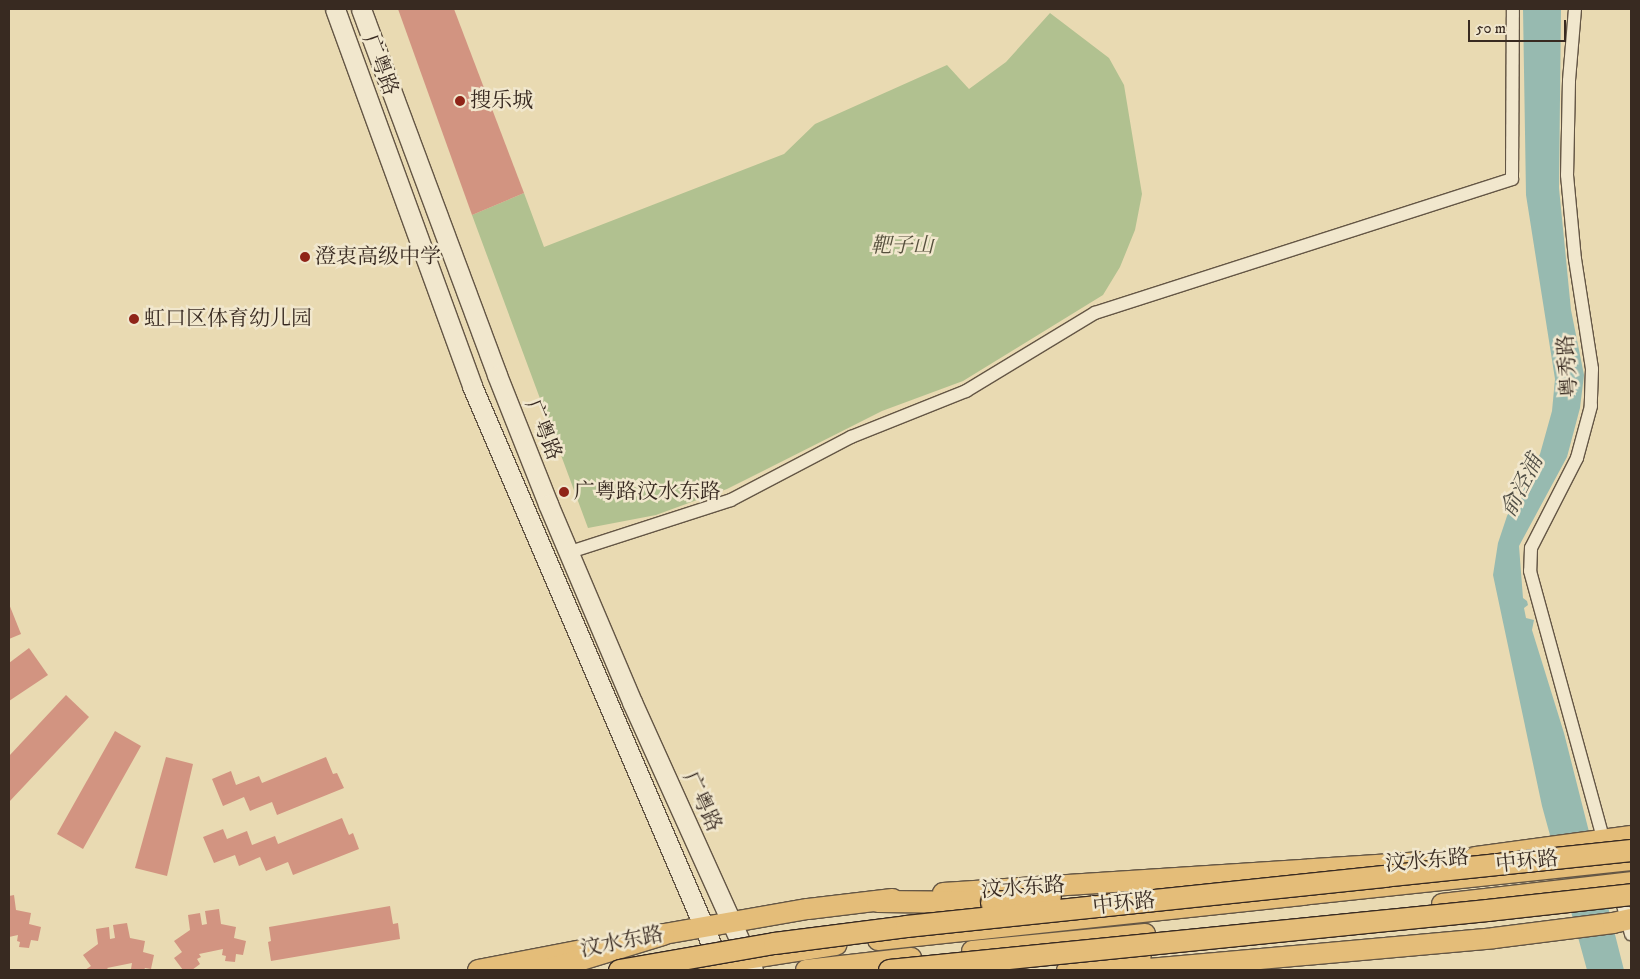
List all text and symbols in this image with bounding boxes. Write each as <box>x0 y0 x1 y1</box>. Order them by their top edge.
scale bar <box>1470 10 1568 42</box>
text: 50 m <box>1476 19 1506 38</box>
street label: 广粤路 <box>357 31 403 99</box>
place label: 搜乐城 <box>470 88 533 114</box>
marker: 搜乐城 <box>454 95 466 107</box>
park label: 靶子山 <box>871 233 933 259</box>
place label: 澄衷高级中学 <box>315 244 441 270</box>
marker: 澄衷高级中学 <box>299 251 311 263</box>
place label: 虹口区体育幼儿园 <box>144 306 312 332</box>
marker: 虹口区体育幼儿园 <box>128 313 140 325</box>
street label: 粤秀路 <box>1553 334 1583 398</box>
street label: 广粤路 <box>520 396 566 464</box>
water label: 俞泾浦 <box>1495 451 1549 521</box>
place label: 广粤路汶水东路 <box>574 479 721 505</box>
marker: 广粤路汶水东路 <box>558 486 570 498</box>
street label: 广粤路 <box>677 768 727 836</box>
street label: 汶水东路 <box>1384 845 1470 877</box>
street label: 中环路 <box>1494 846 1560 878</box>
street label: 汶水东路 <box>980 873 1066 903</box>
street label: 中环路 <box>1091 888 1157 920</box>
street label: 汶水东路 <box>578 922 666 962</box>

